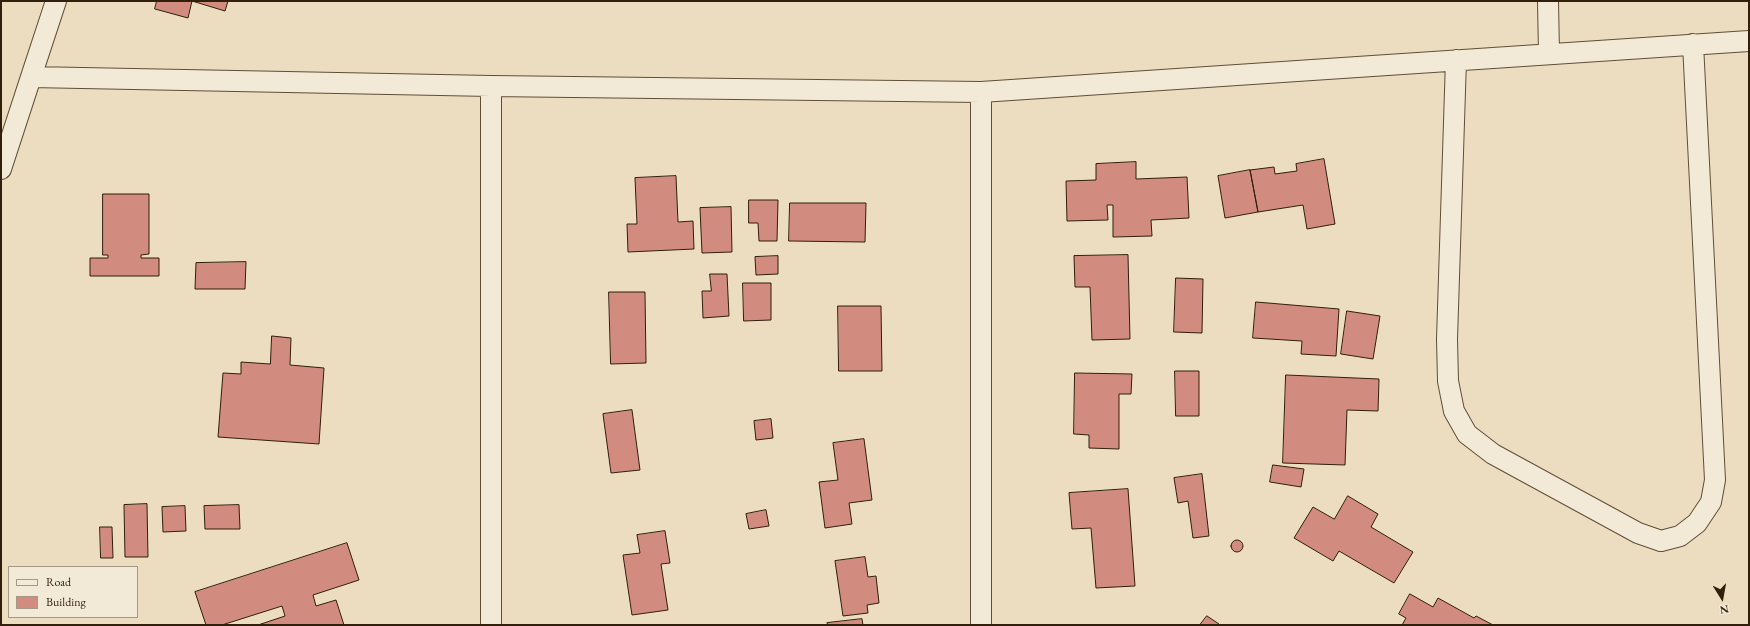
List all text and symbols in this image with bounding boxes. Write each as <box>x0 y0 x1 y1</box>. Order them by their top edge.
legend <box>8 566 138 618</box>
text: Road <box>46 574 71 590</box>
north arrow <box>1702 578 1742 618</box>
text: Building <box>46 594 86 610</box>
text: N <box>1719 602 1730 618</box>

